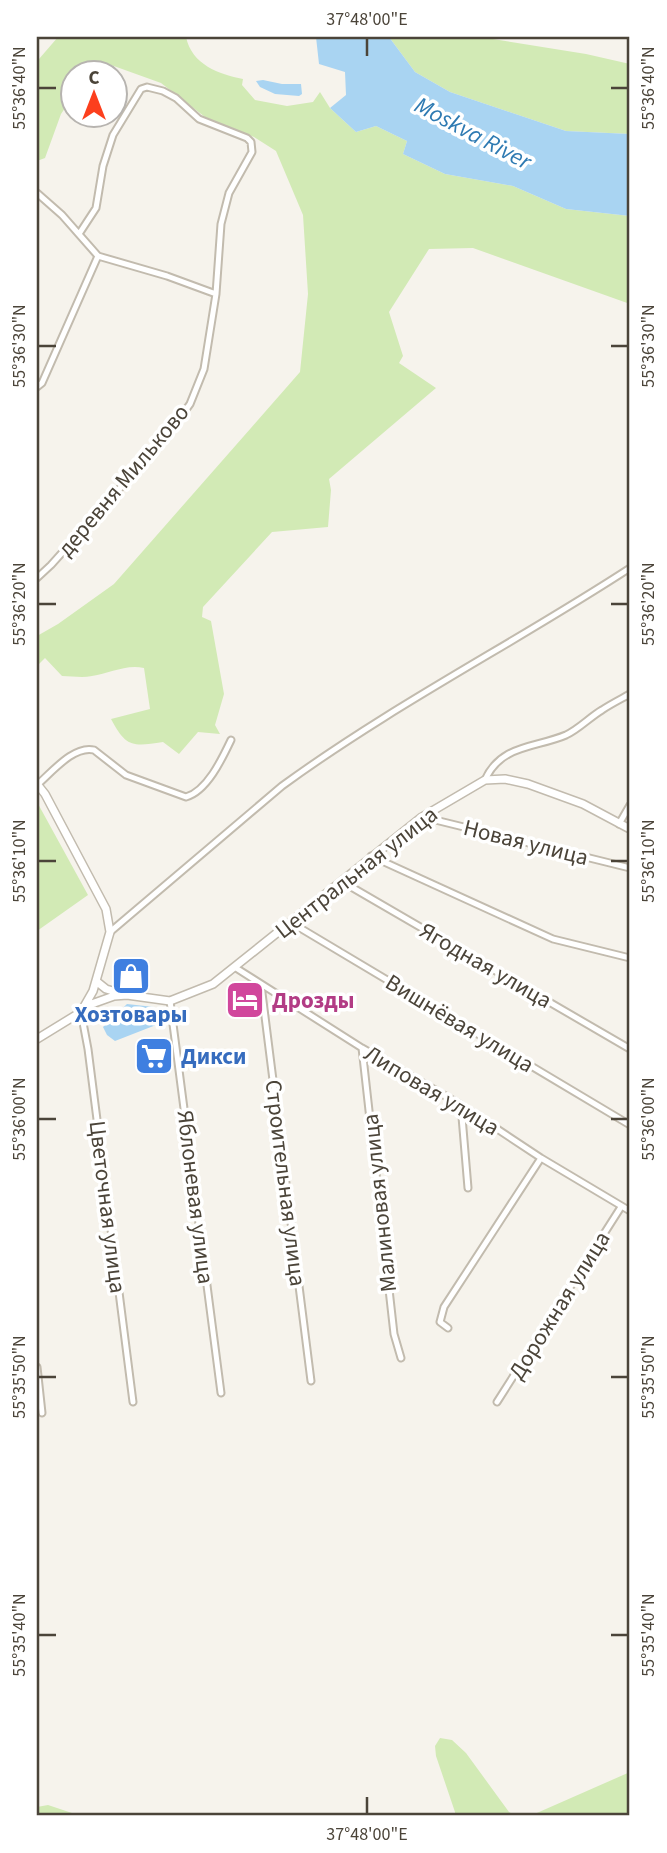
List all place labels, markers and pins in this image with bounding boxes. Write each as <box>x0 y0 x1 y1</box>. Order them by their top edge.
shop icon: Хозтовары <box>110 955 152 997</box>
hotel icon: Дрозды <box>224 979 266 1021</box>
place label: Дрозды <box>272 984 355 1017</box>
place label: Хозтовары <box>74 998 188 1031</box>
supermarket icon: Дикси <box>133 1035 175 1077</box>
place label: Дикси <box>181 1040 246 1073</box>

